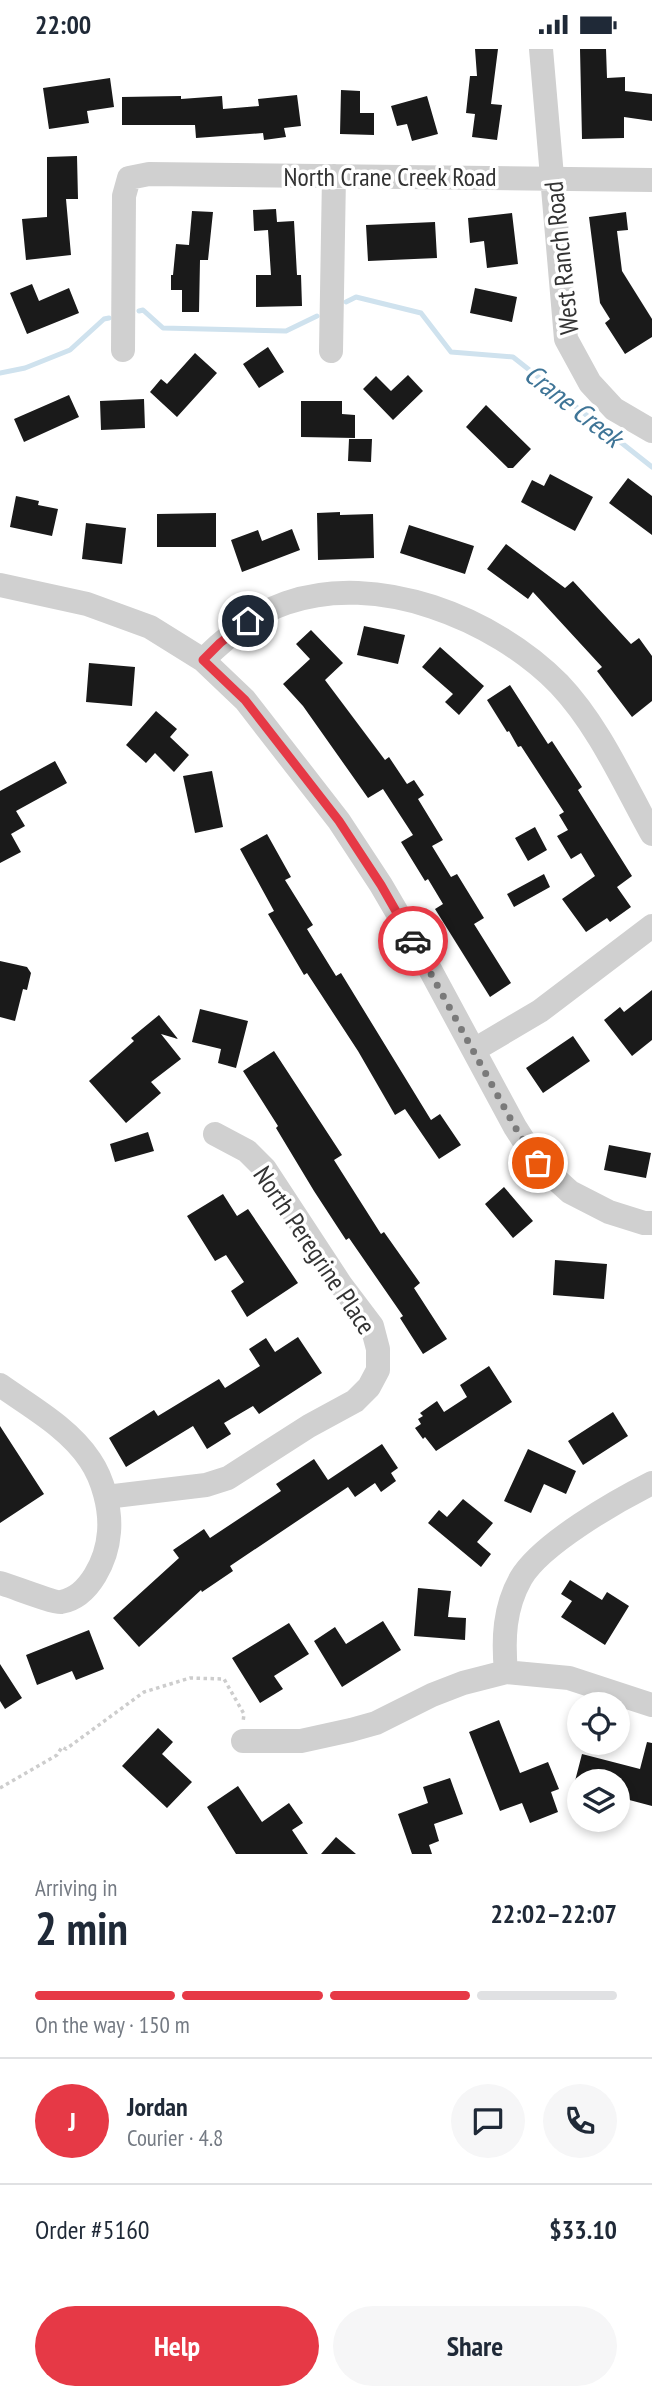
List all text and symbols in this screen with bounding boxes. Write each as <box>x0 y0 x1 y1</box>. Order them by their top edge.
text: 22:00 <box>35 8 91 41</box>
street label: North Crane Creek Road <box>283 160 497 193</box>
street label: West Ranch Road <box>537 180 585 336</box>
water label: Crane Creek <box>517 355 633 457</box>
pin <box>218 591 278 651</box>
icon: home <box>229 602 267 640</box>
courier <box>378 906 448 976</box>
icon: car <box>394 922 432 960</box>
pin <box>508 1133 568 1193</box>
icon: bag <box>519 1144 557 1182</box>
street label: North Peregrine Place <box>247 1160 383 1340</box>
map controls <box>567 1692 630 1832</box>
button: locate <box>567 1692 630 1755</box>
button: layers <box>567 1769 630 1832</box>
text: Arriving in <box>35 1873 117 1902</box>
text: 22:02–22:07 <box>490 1897 617 1930</box>
text: 2 min <box>35 1898 128 1958</box>
text: On the way · 150 m <box>35 2010 190 2039</box>
button: chat <box>451 2084 525 2158</box>
button: phone <box>543 2084 617 2158</box>
text: Jordan <box>127 2090 188 2123</box>
text: J <box>68 2105 76 2138</box>
text: Courier · 4.8 <box>127 2123 223 2152</box>
text: Order #5160 <box>35 2213 150 2246</box>
text: $33.10 <box>549 2213 617 2246</box>
button: Help <box>35 2306 319 2386</box>
button: Share <box>333 2306 617 2386</box>

